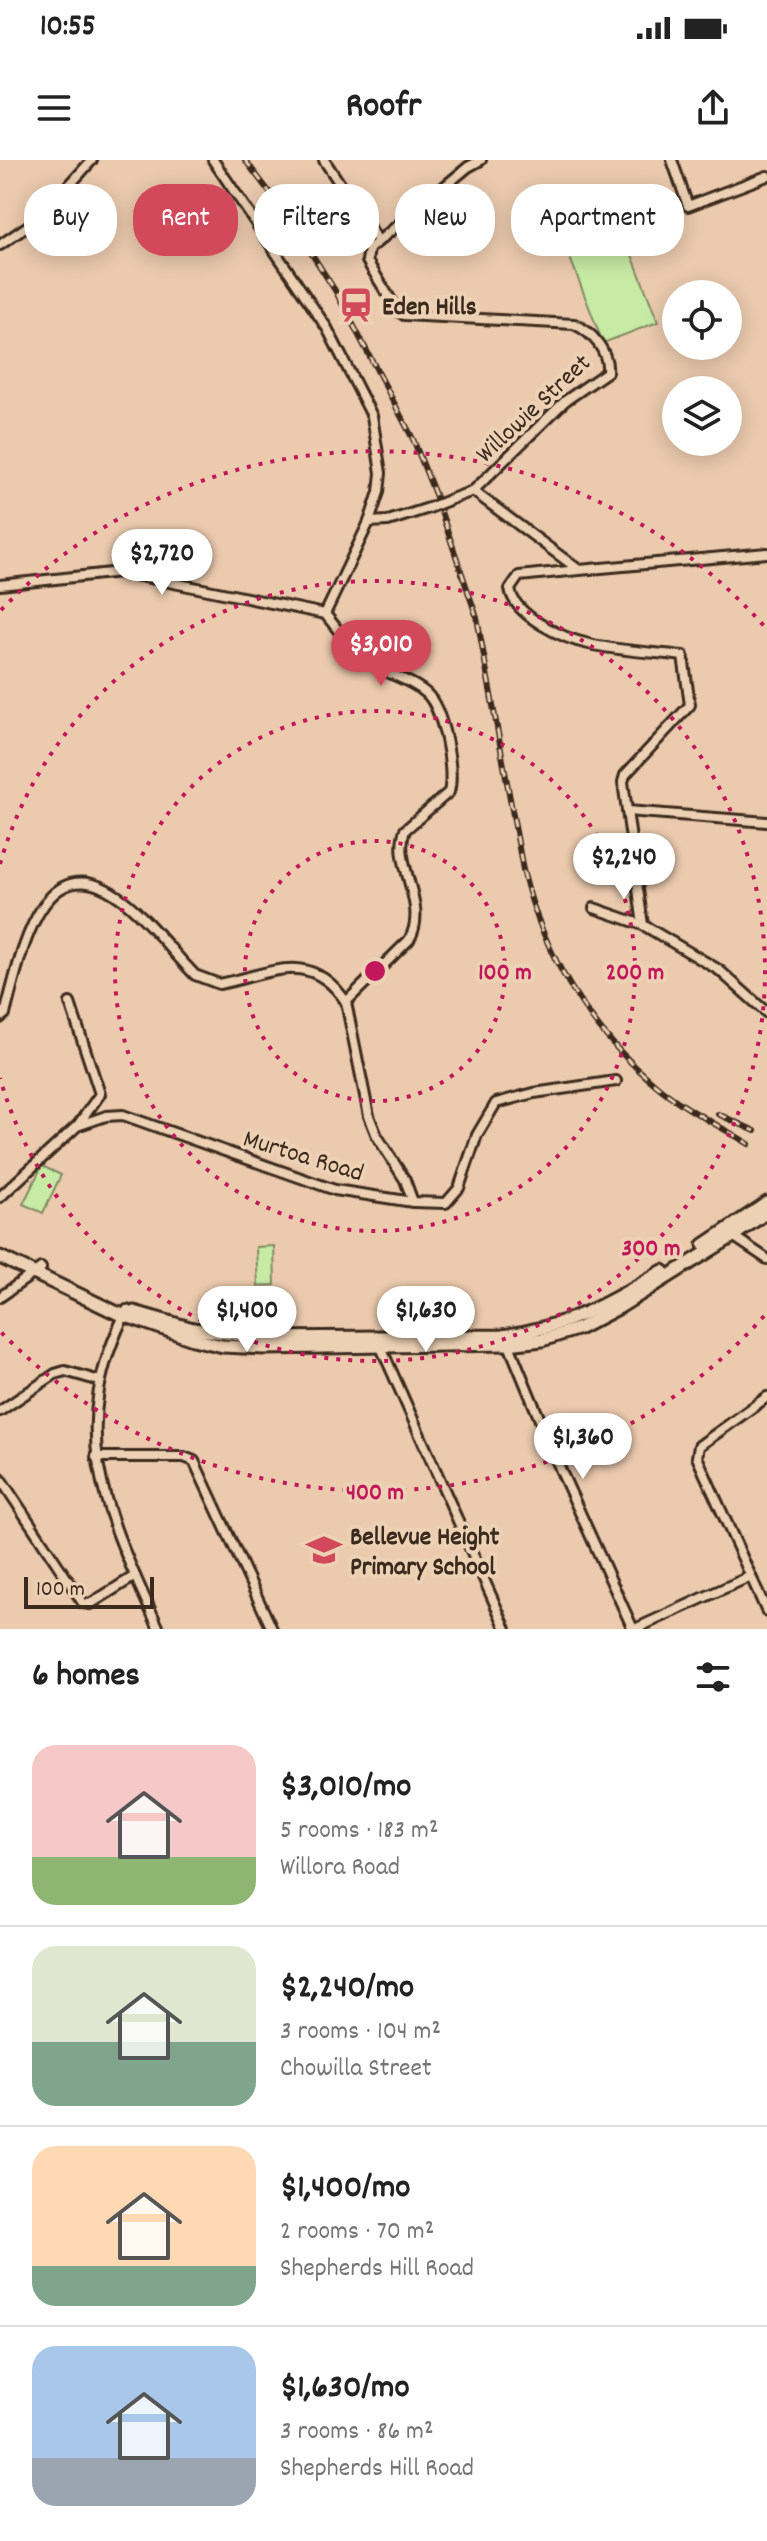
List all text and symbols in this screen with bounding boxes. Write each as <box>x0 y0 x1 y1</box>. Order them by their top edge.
text: 10:55 <box>40 7 96 50</box>
text: Roofr <box>346 82 421 134</box>
icon: menu <box>32 86 76 130</box>
icon: share <box>691 86 735 130</box>
chip: Buy <box>24 184 117 256</box>
chip: Rent <box>133 184 238 256</box>
chip: Filters <box>254 184 379 256</box>
chip: New <box>395 184 495 256</box>
chip: Apartment <box>511 184 684 256</box>
map controls <box>662 280 742 456</box>
button: locate <box>662 280 742 360</box>
station icon: Eden Hills <box>337 286 375 324</box>
place label: Eden Hills <box>382 290 477 327</box>
street label: Willowie Street <box>468 346 601 473</box>
button: layers <box>662 376 742 456</box>
pin: $2,720 <box>97 529 227 597</box>
text: $2,720 <box>130 536 194 573</box>
pin: $3,010 <box>316 620 446 688</box>
text: $3,010 <box>349 627 413 664</box>
pin: $2,240 <box>559 833 689 901</box>
text: $2,240 <box>591 840 657 877</box>
centre of rings <box>361 957 389 985</box>
text: 100 m <box>478 957 532 991</box>
text: 200 m <box>606 957 664 991</box>
street label: Murtoa Road <box>238 1122 368 1193</box>
text: 300 m <box>622 1233 680 1267</box>
pin: $1,400 <box>182 1286 312 1354</box>
pin: $1,630 <box>361 1286 491 1354</box>
text: $1,400 <box>216 1293 278 1330</box>
text: $1,630 <box>395 1293 457 1330</box>
pin: $1,360 <box>518 1413 648 1481</box>
text: $1,360 <box>552 1420 614 1457</box>
text: 400 m <box>346 1477 404 1511</box>
place label: Bellevue Height Primary School <box>350 1520 500 1587</box>
school or university icon: Bellevue Height Primary School <box>305 1531 343 1569</box>
scale bar <box>24 1573 154 1609</box>
text: 100 m <box>36 1575 85 1606</box>
text: 6 homes <box>32 1653 140 1702</box>
icon: filters <box>691 1655 735 1699</box>
text: $3,010/mo <box>280 1764 411 1813</box>
icon: home <box>96 1777 192 1873</box>
text: 5 rooms · 183 m² <box>280 1813 438 1850</box>
text: Willora Road <box>280 1850 400 1887</box>
text: $2,240/mo <box>280 1965 414 2014</box>
icon: home <box>96 1978 192 2074</box>
text: 3 rooms · 104 m² <box>280 2014 441 2051</box>
text: Chowilla Street <box>280 2051 432 2088</box>
text: $1,400/mo <box>280 2165 411 2214</box>
icon: home <box>96 2178 192 2274</box>
text: 2 rooms · 70 m² <box>280 2214 434 2251</box>
text: Shepherds Hill Road <box>280 2251 474 2288</box>
text: $1,630/mo <box>280 2365 410 2414</box>
icon: home <box>96 2378 192 2474</box>
text: 3 rooms · 86 m² <box>280 2414 433 2451</box>
text: Shepherds Hill Road <box>280 2451 474 2488</box>

